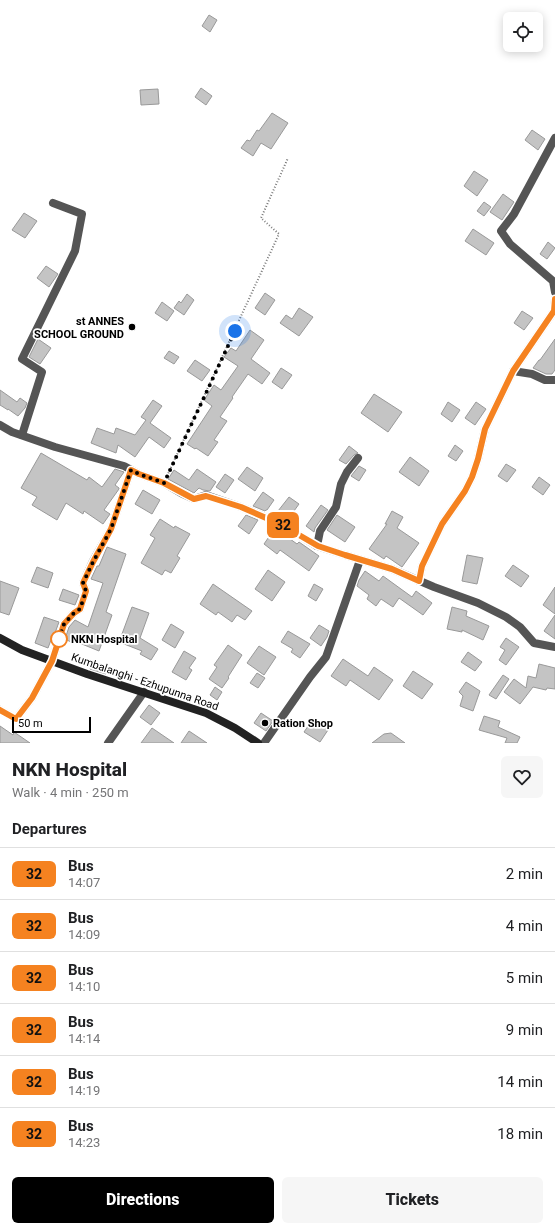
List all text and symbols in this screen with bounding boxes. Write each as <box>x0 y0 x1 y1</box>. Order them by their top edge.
map controls <box>503 12 543 52</box>
button: locate <box>503 12 543 52</box>
place label: st ANNES SCHOOL GROUND <box>34 315 124 341</box>
your location <box>225 321 245 341</box>
marker: st ANNES SCHOOL GROUND <box>127 322 137 332</box>
line badge: 32 <box>265 512 301 538</box>
text: 32 <box>275 517 291 533</box>
marker: NKN Hospital <box>50 630 68 648</box>
place label: NKN Hospital <box>71 633 138 646</box>
street label: Kumbalanghi - Ezhupunna Road <box>70 651 220 713</box>
scale bar <box>12 715 91 734</box>
text: 50 m <box>18 717 43 730</box>
place label: Ration Shop <box>273 717 333 730</box>
marker: Ration Shop <box>260 718 270 728</box>
button: heart <box>501 756 543 798</box>
text: NKN Hospital <box>12 758 127 781</box>
text: Walk · 4 min · 250 m <box>12 785 129 800</box>
text: Departures <box>12 820 87 838</box>
text: Bus <box>68 857 94 875</box>
text: 2 min <box>506 865 543 883</box>
text: 32 <box>26 866 42 882</box>
text: 14:07 <box>68 875 100 890</box>
text: Bus <box>68 909 94 927</box>
text: 4 min <box>506 917 543 935</box>
text: 32 <box>26 918 42 934</box>
text: 14:09 <box>68 927 100 942</box>
text: Bus <box>68 961 94 979</box>
text: 5 min <box>506 969 543 987</box>
text: 32 <box>26 970 42 986</box>
text: 14:10 <box>68 979 100 994</box>
text: Bus <box>68 1013 94 1031</box>
text: 9 min <box>506 1021 543 1039</box>
text: 32 <box>26 1022 42 1038</box>
text: 14:14 <box>68 1031 100 1046</box>
text: Bus <box>68 1065 94 1083</box>
text: 14 min <box>497 1073 543 1091</box>
text: 32 <box>26 1074 42 1090</box>
text: 14:19 <box>68 1083 100 1098</box>
text: Bus <box>68 1117 94 1135</box>
text: 18 min <box>497 1125 543 1143</box>
text: 32 <box>26 1126 42 1142</box>
text: 14:23 <box>68 1135 100 1150</box>
button: Directions <box>12 1177 274 1223</box>
button: Tickets <box>282 1177 543 1223</box>

